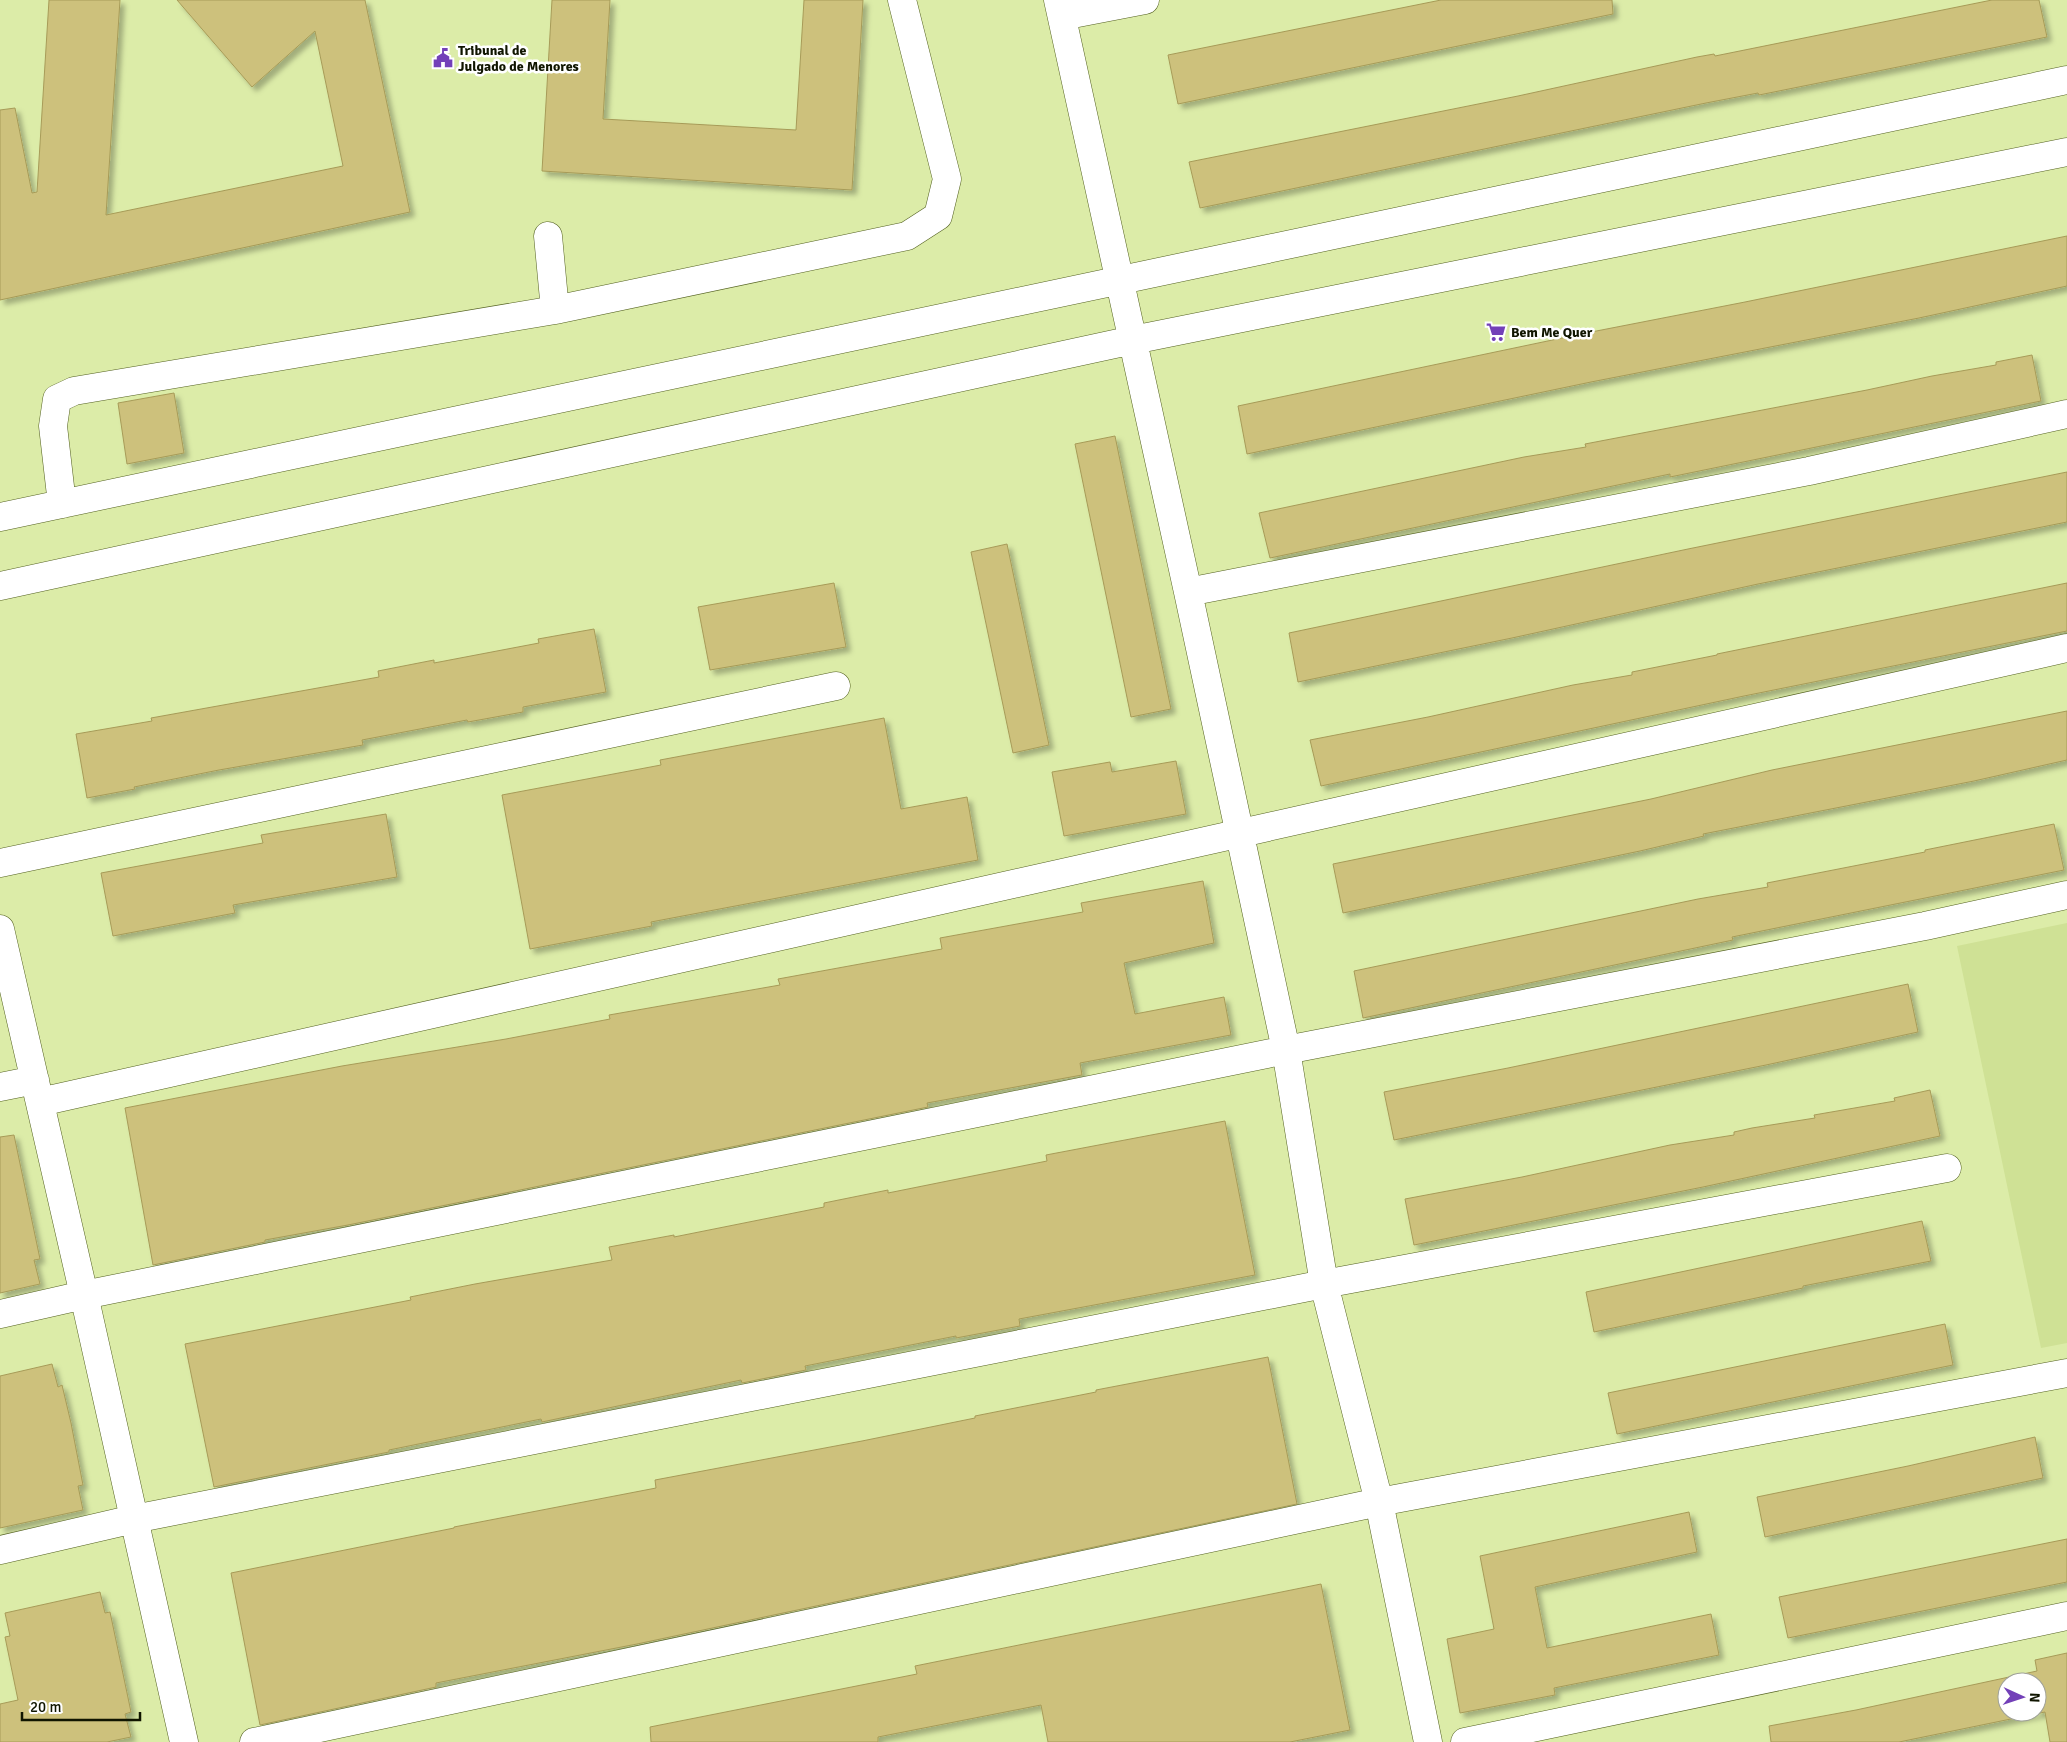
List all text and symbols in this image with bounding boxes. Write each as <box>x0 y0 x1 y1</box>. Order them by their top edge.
place label: Tribunal de Julgado de Menores <box>458 42 579 75</box>
public building icon: Tribunal de Julgado de Menores <box>432 47 454 69</box>
supermarket icon: Bem Me Quer <box>1485 321 1507 343</box>
place label: Bem Me Quer <box>1511 324 1593 341</box>
north arrow <box>1997 1672 2047 1722</box>
scale bar <box>22 1690 140 1722</box>
text: N <box>2026 1692 2043 1703</box>
text: 20 m <box>30 1698 61 1716</box>

